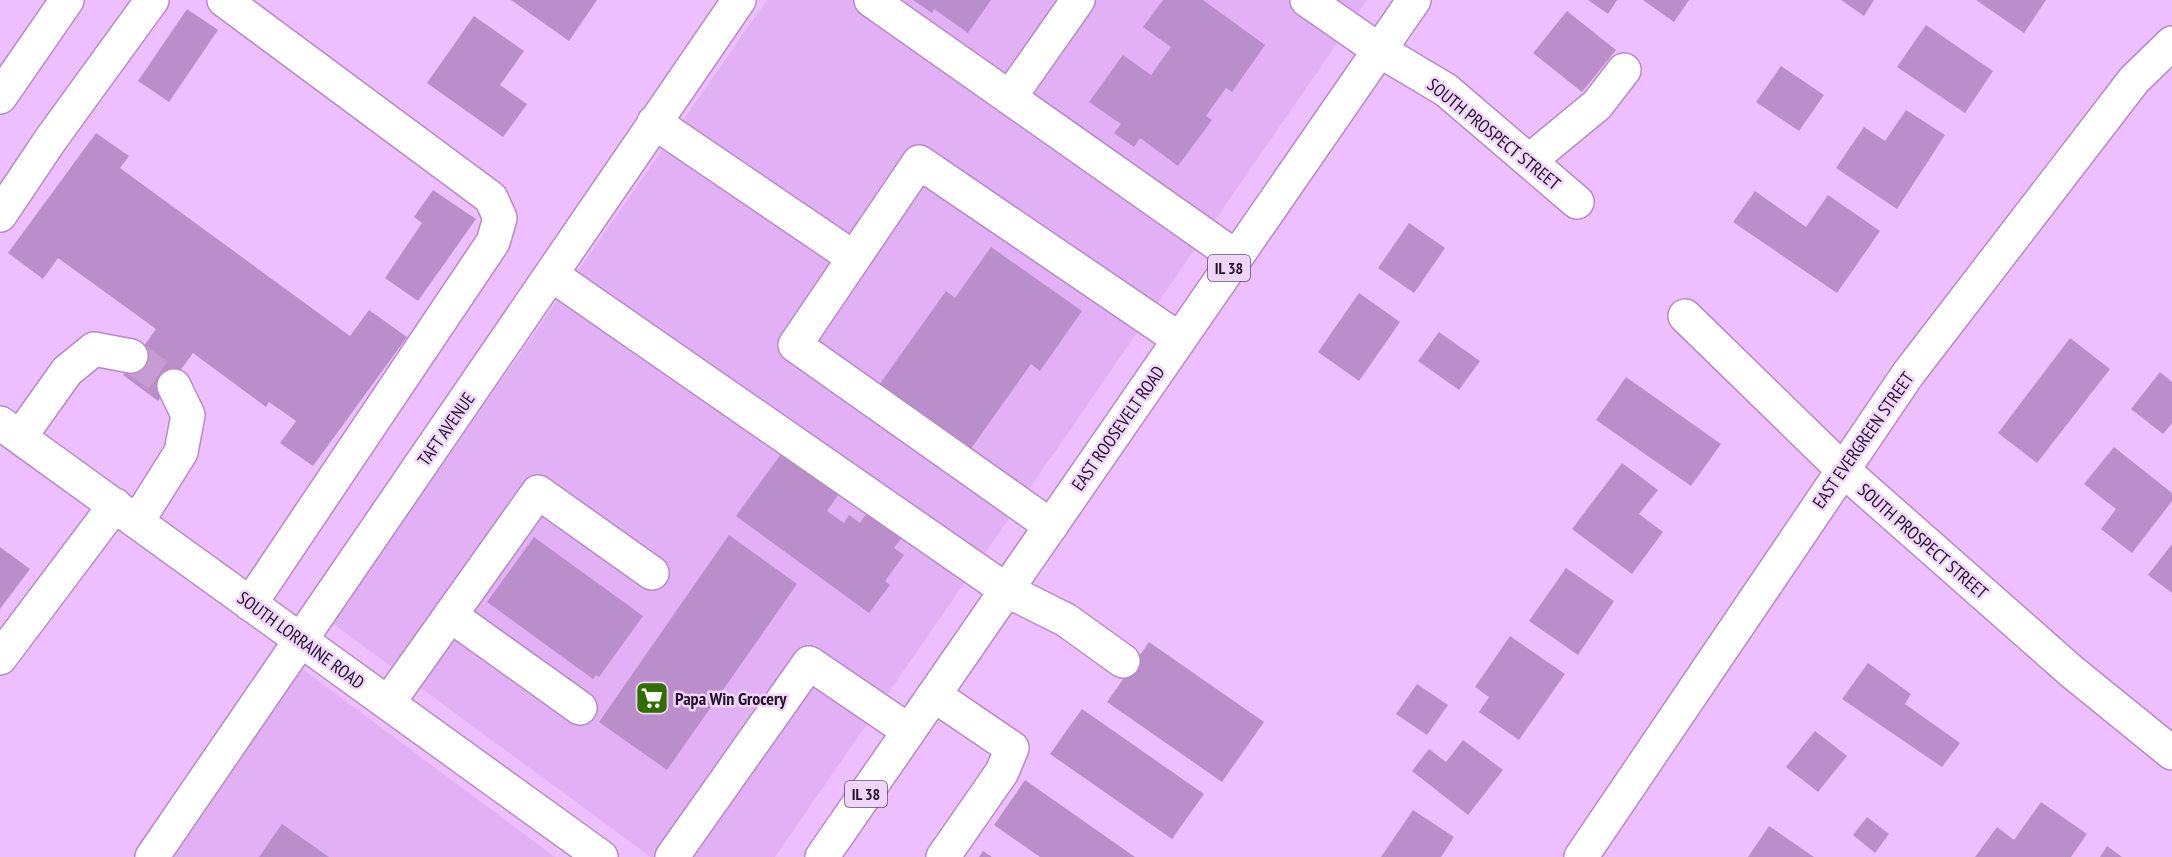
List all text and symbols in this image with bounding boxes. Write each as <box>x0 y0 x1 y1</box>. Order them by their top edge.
street label: SOUTH PROSPECT STREET <box>1423 73 1565 195</box>
road number: IL 38 <box>1208 255 1250 281</box>
street label: EAST ROOSEVELT ROAD <box>1066 361 1170 495</box>
street label: EAST EVERGREEN STREET <box>1807 367 1919 513</box>
street label: TAFT AVENUE <box>412 388 480 470</box>
street label: SOUTH PROSPECT STREET <box>1853 478 1993 604</box>
street label: SOUTH LORRAINE ROAD <box>233 586 369 694</box>
supermarket icon: Papa Win Grocery <box>634 680 670 716</box>
place label: Papa Win Grocery <box>675 687 787 710</box>
road number: IL 38 <box>845 781 887 807</box>

